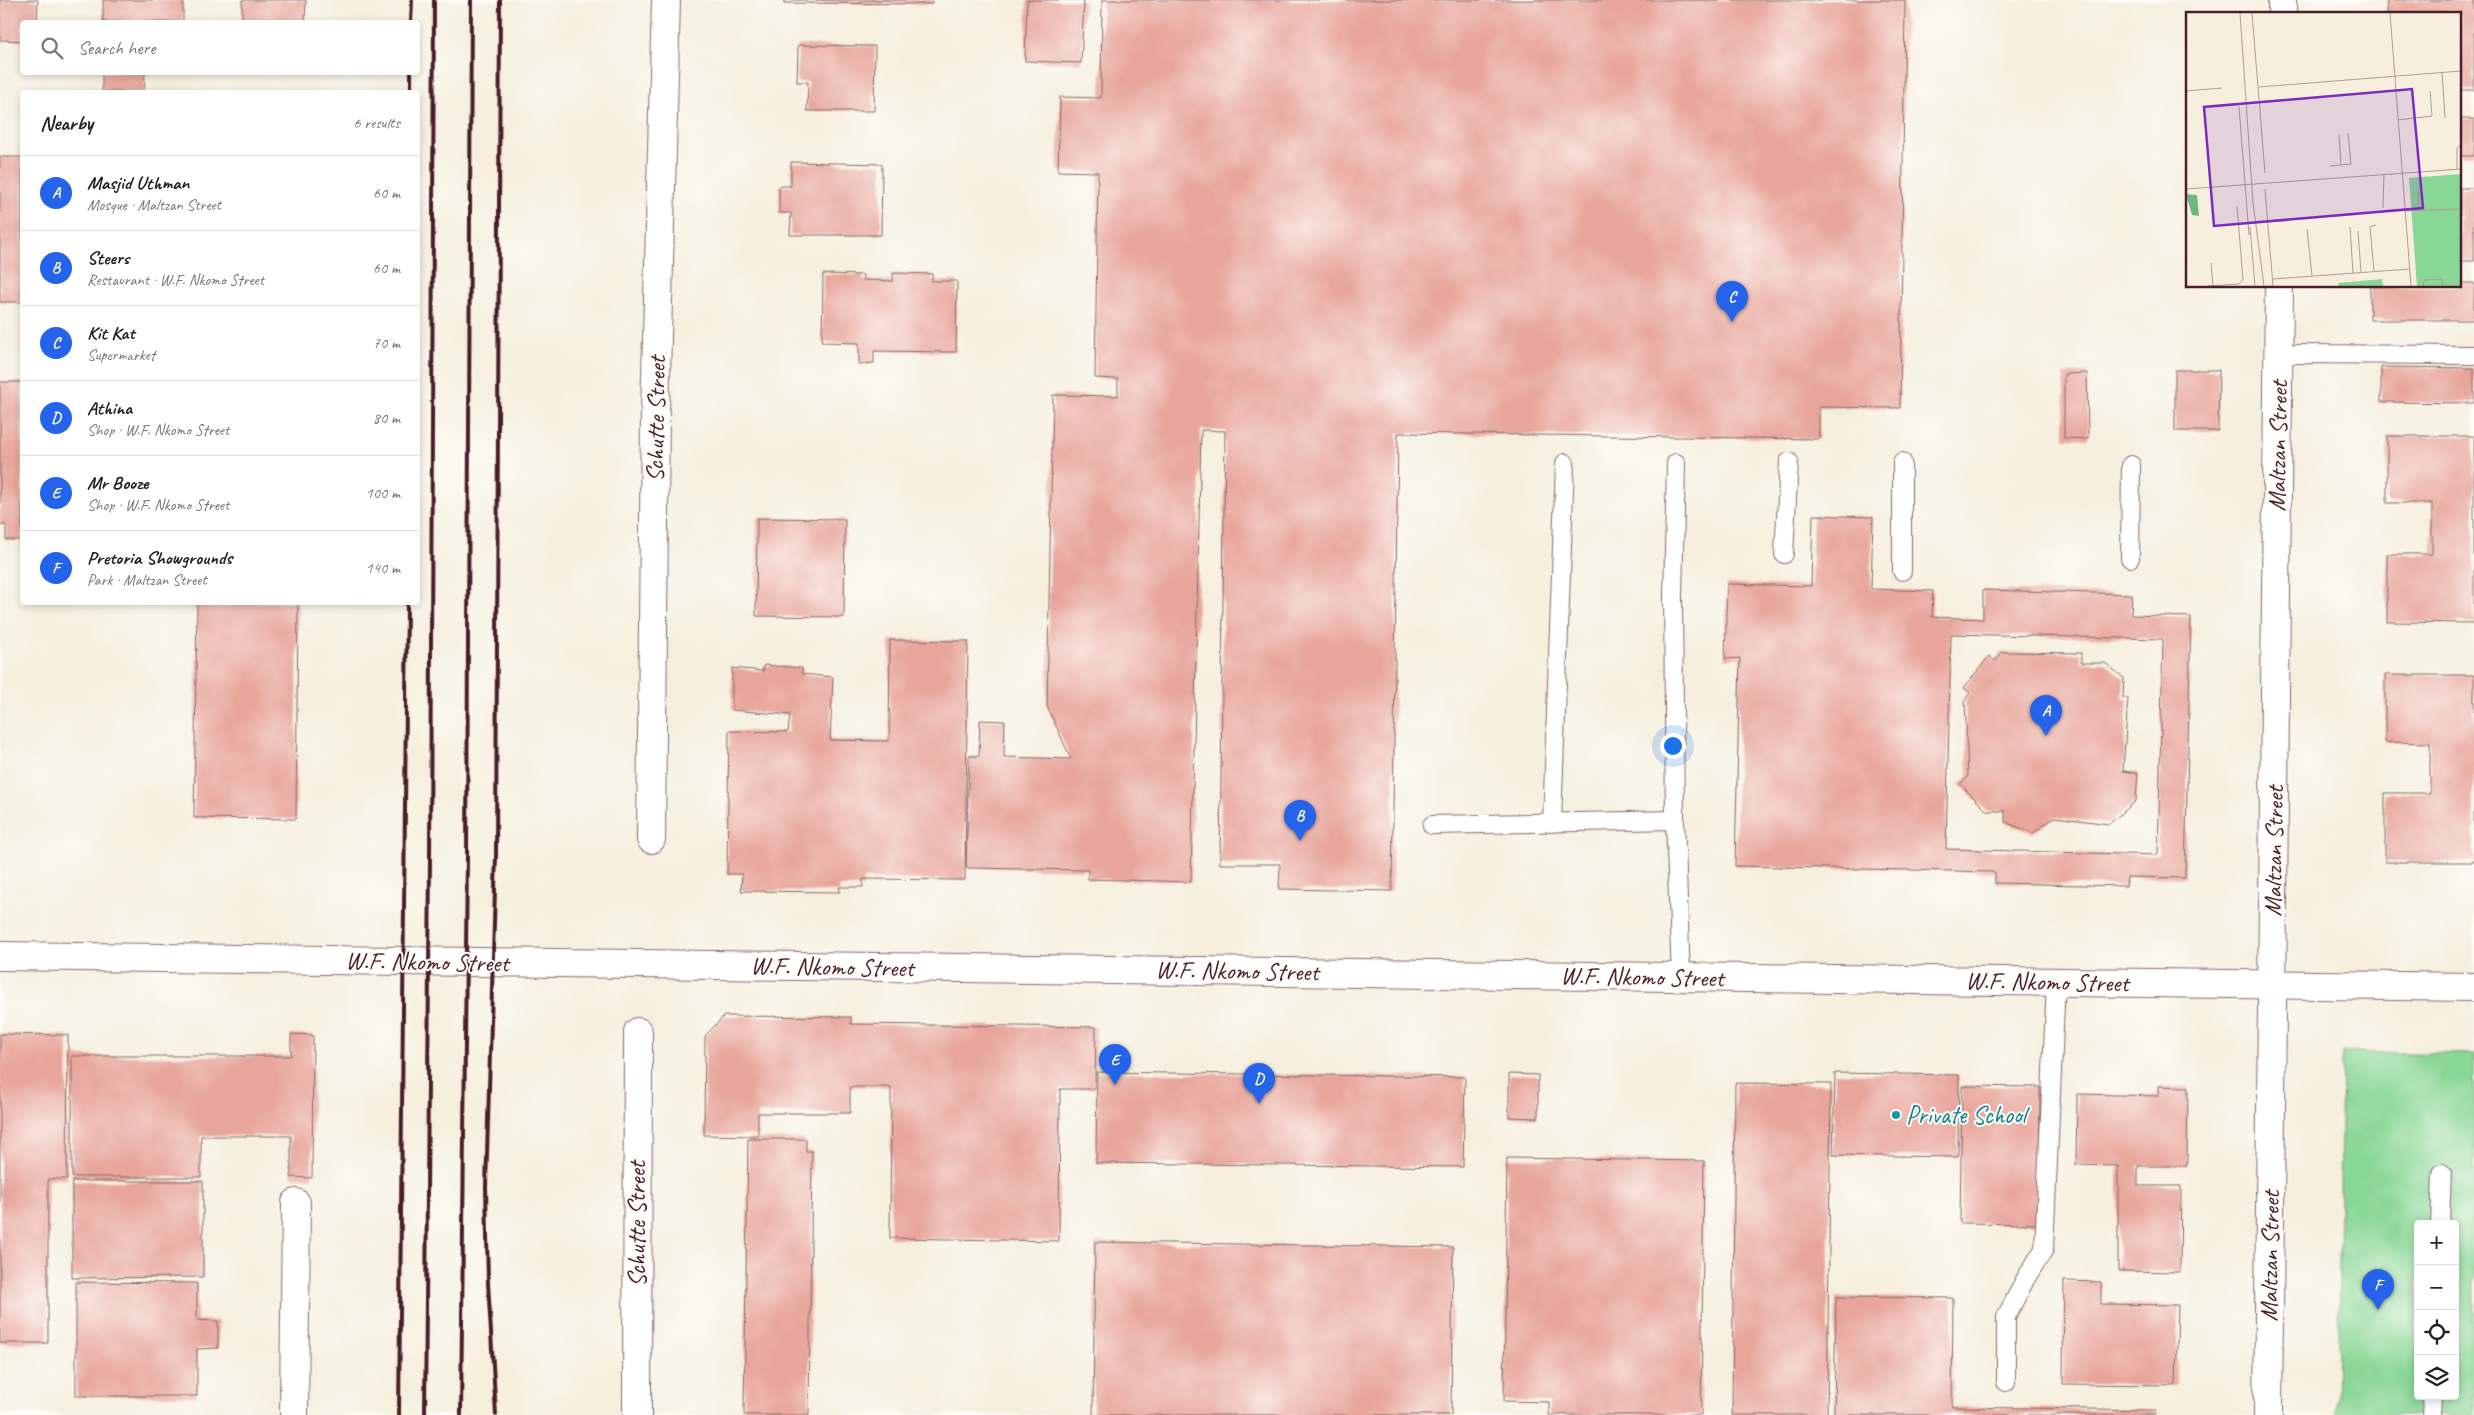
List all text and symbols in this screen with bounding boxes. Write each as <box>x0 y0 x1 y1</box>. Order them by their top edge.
inset map <box>2186 12 2462 288</box>
search box <box>20 20 420 75</box>
icon: search <box>38 34 66 62</box>
text: Search here <box>78 36 155 60</box>
text: Nearby <box>40 110 93 136</box>
text: 6 results <box>353 113 400 133</box>
text: Masjid Uthman <box>87 171 189 195</box>
text: A <box>52 183 60 203</box>
text: 60 m <box>373 183 400 203</box>
text: Mosque · Maltzan Street <box>87 195 221 215</box>
text: Steers <box>87 246 129 270</box>
text: B <box>52 258 60 278</box>
text: 60 m <box>373 258 400 278</box>
text: Restaurant · W.F. Nkomo Street <box>87 270 264 290</box>
pin: C <box>1716 281 1748 322</box>
text: Kit Kat <box>87 321 135 345</box>
text: C <box>52 333 60 353</box>
text: 70 m <box>373 333 400 353</box>
text: Supermarket <box>87 345 155 365</box>
street label: Schutte Street <box>639 353 673 482</box>
street label: Maltzan Street <box>2261 378 2295 512</box>
text: Athina <box>87 396 132 420</box>
text: D <box>51 408 61 428</box>
text: 80 m <box>373 408 400 428</box>
text: Shop · W.F. Nkomo Street <box>87 420 229 440</box>
text: Mr Booze <box>87 471 148 495</box>
text: E <box>52 483 60 503</box>
text: 100 m <box>366 483 400 503</box>
text: Shop · W.F. Nkomo Street <box>87 495 229 515</box>
text: Pretoria Showgrounds <box>87 546 232 570</box>
text: F <box>52 558 60 578</box>
text: 140 m <box>366 558 400 578</box>
text: Park · Maltzan Street <box>87 570 207 590</box>
pin: A <box>2030 695 2062 736</box>
your location <box>1660 733 1686 759</box>
street label: Maltzan Street <box>2257 783 2291 917</box>
pin: B <box>1284 800 1316 841</box>
street label: W.F. Nkomo Street <box>345 945 512 979</box>
street label: W.F. Nkomo Street <box>750 950 917 984</box>
street label: W.F. Nkomo Street <box>1155 954 1322 988</box>
street label: W.F. Nkomo Street <box>1560 960 1727 994</box>
street label: W.F. Nkomo Street <box>1965 965 2132 999</box>
pin: E <box>1099 1044 1131 1085</box>
pin: D <box>1243 1063 1275 1104</box>
place label: Private School <box>1906 1099 2031 1131</box>
marker: Private School <box>1890 1109 1902 1121</box>
street label: Schutte Street <box>621 1158 653 1287</box>
street label: Maltzan Street <box>2253 1188 2287 1322</box>
map controls <box>2414 1220 2459 1400</box>
button: + <box>2414 1220 2459 1265</box>
button: − <box>2414 1265 2459 1310</box>
pin: F <box>2362 1269 2394 1310</box>
button: locate <box>2414 1310 2459 1355</box>
button: layers <box>2414 1355 2459 1400</box>

